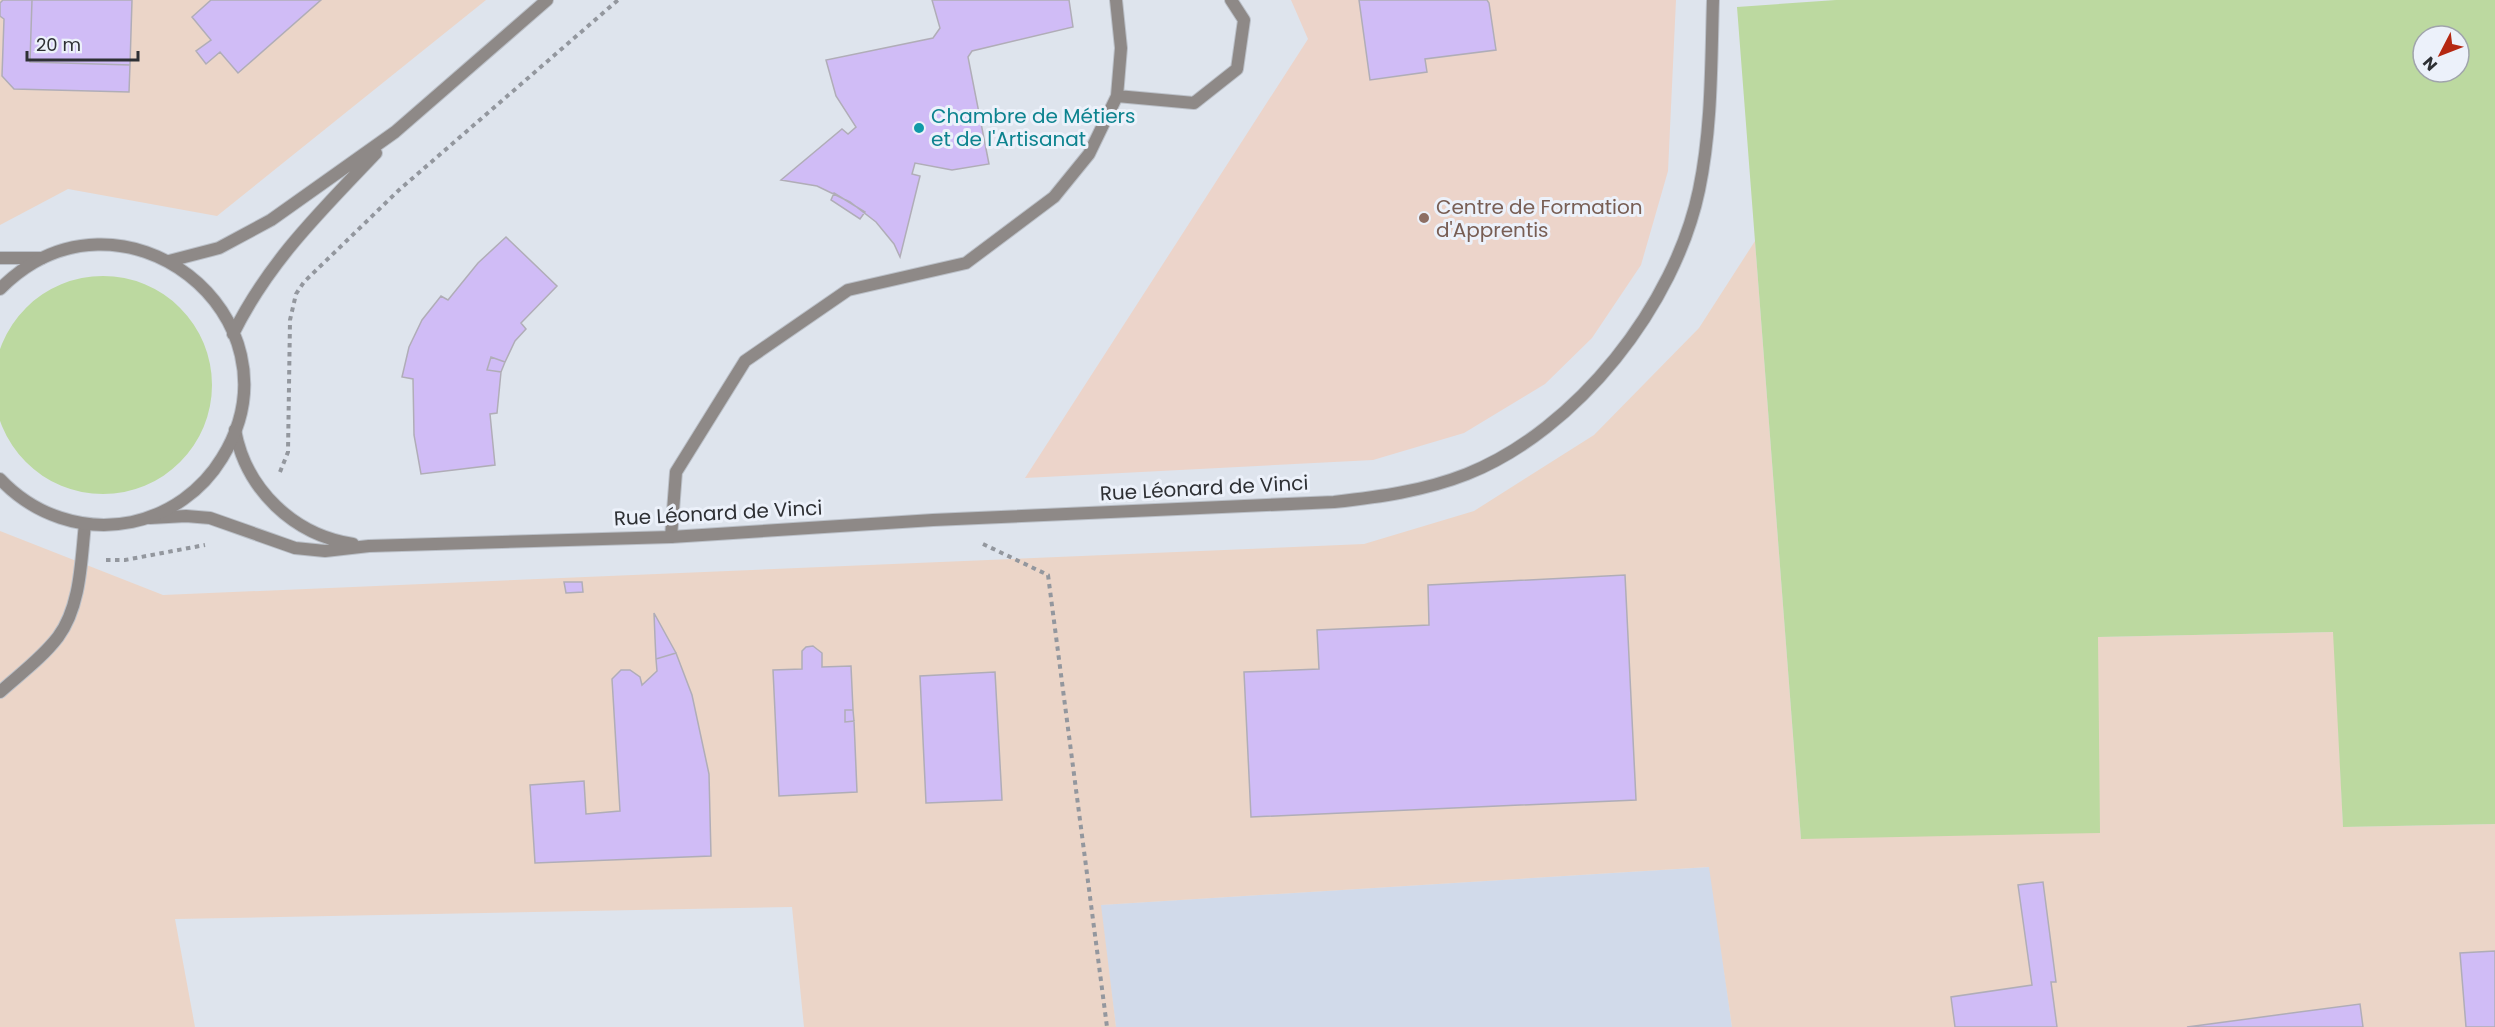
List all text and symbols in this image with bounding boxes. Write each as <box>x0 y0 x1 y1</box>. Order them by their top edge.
scale bar <box>27 24 138 62</box>
north arrow <box>2411 24 2471 84</box>
text: 20 m <box>36 32 81 57</box>
text: N <box>2418 52 2443 76</box>
place label: Chambre de Métiers et de l'Artisanat <box>931 102 1135 153</box>
marker: Chambre de Métiers et de l'Artisanat <box>912 121 926 135</box>
place label: Centre de Formation d'Apprentis <box>1436 193 1643 244</box>
marker: Centre de Formation d'Apprentis <box>1417 211 1431 225</box>
street label: Rue Léonard de Vinci <box>1099 469 1309 507</box>
street label: Rue Léonard de Vinci <box>613 494 823 532</box>

